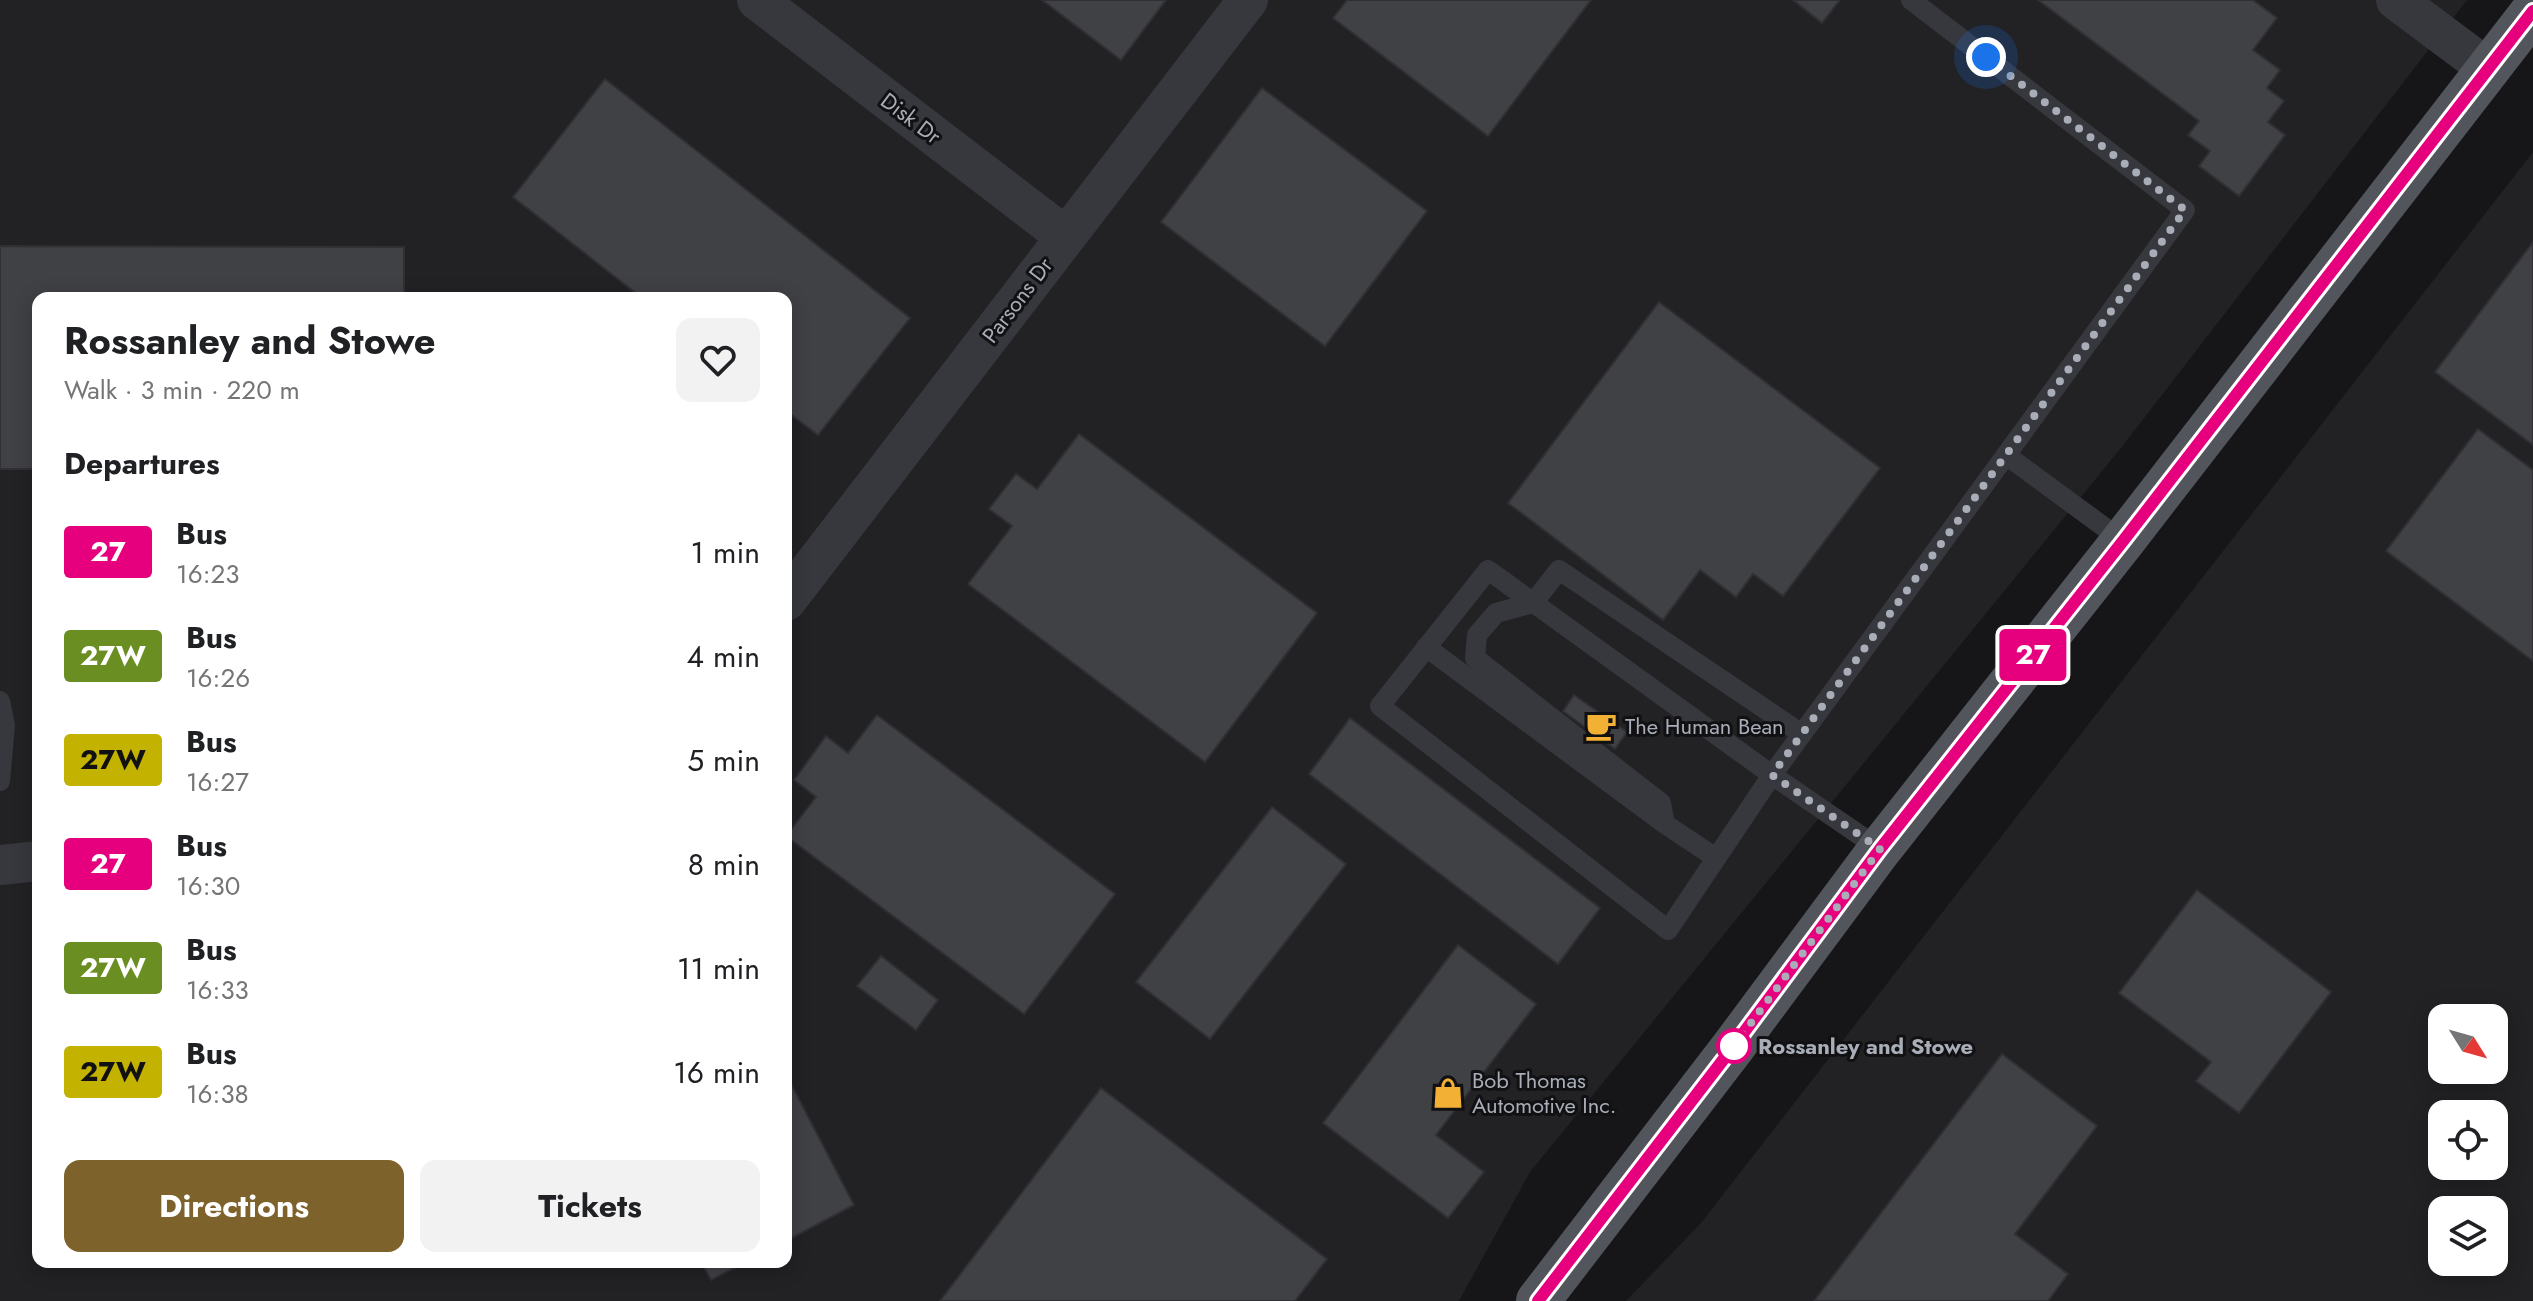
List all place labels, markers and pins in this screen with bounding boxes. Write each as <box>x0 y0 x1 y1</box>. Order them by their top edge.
cafe icon: The Human Bean <box>1584 709 1618 743</box>
place label: The Human Bean <box>1625 710 1784 742</box>
marker: Rossanley and Stowe <box>1717 1029 1751 1063</box>
place label: Rossanley and Stowe <box>1758 1030 1973 1062</box>
place label: Bob Thomas Automotive Inc. <box>1472 1064 1616 1121</box>
shop icon: Bob Thomas Automotive Inc. <box>1431 1076 1465 1110</box>

